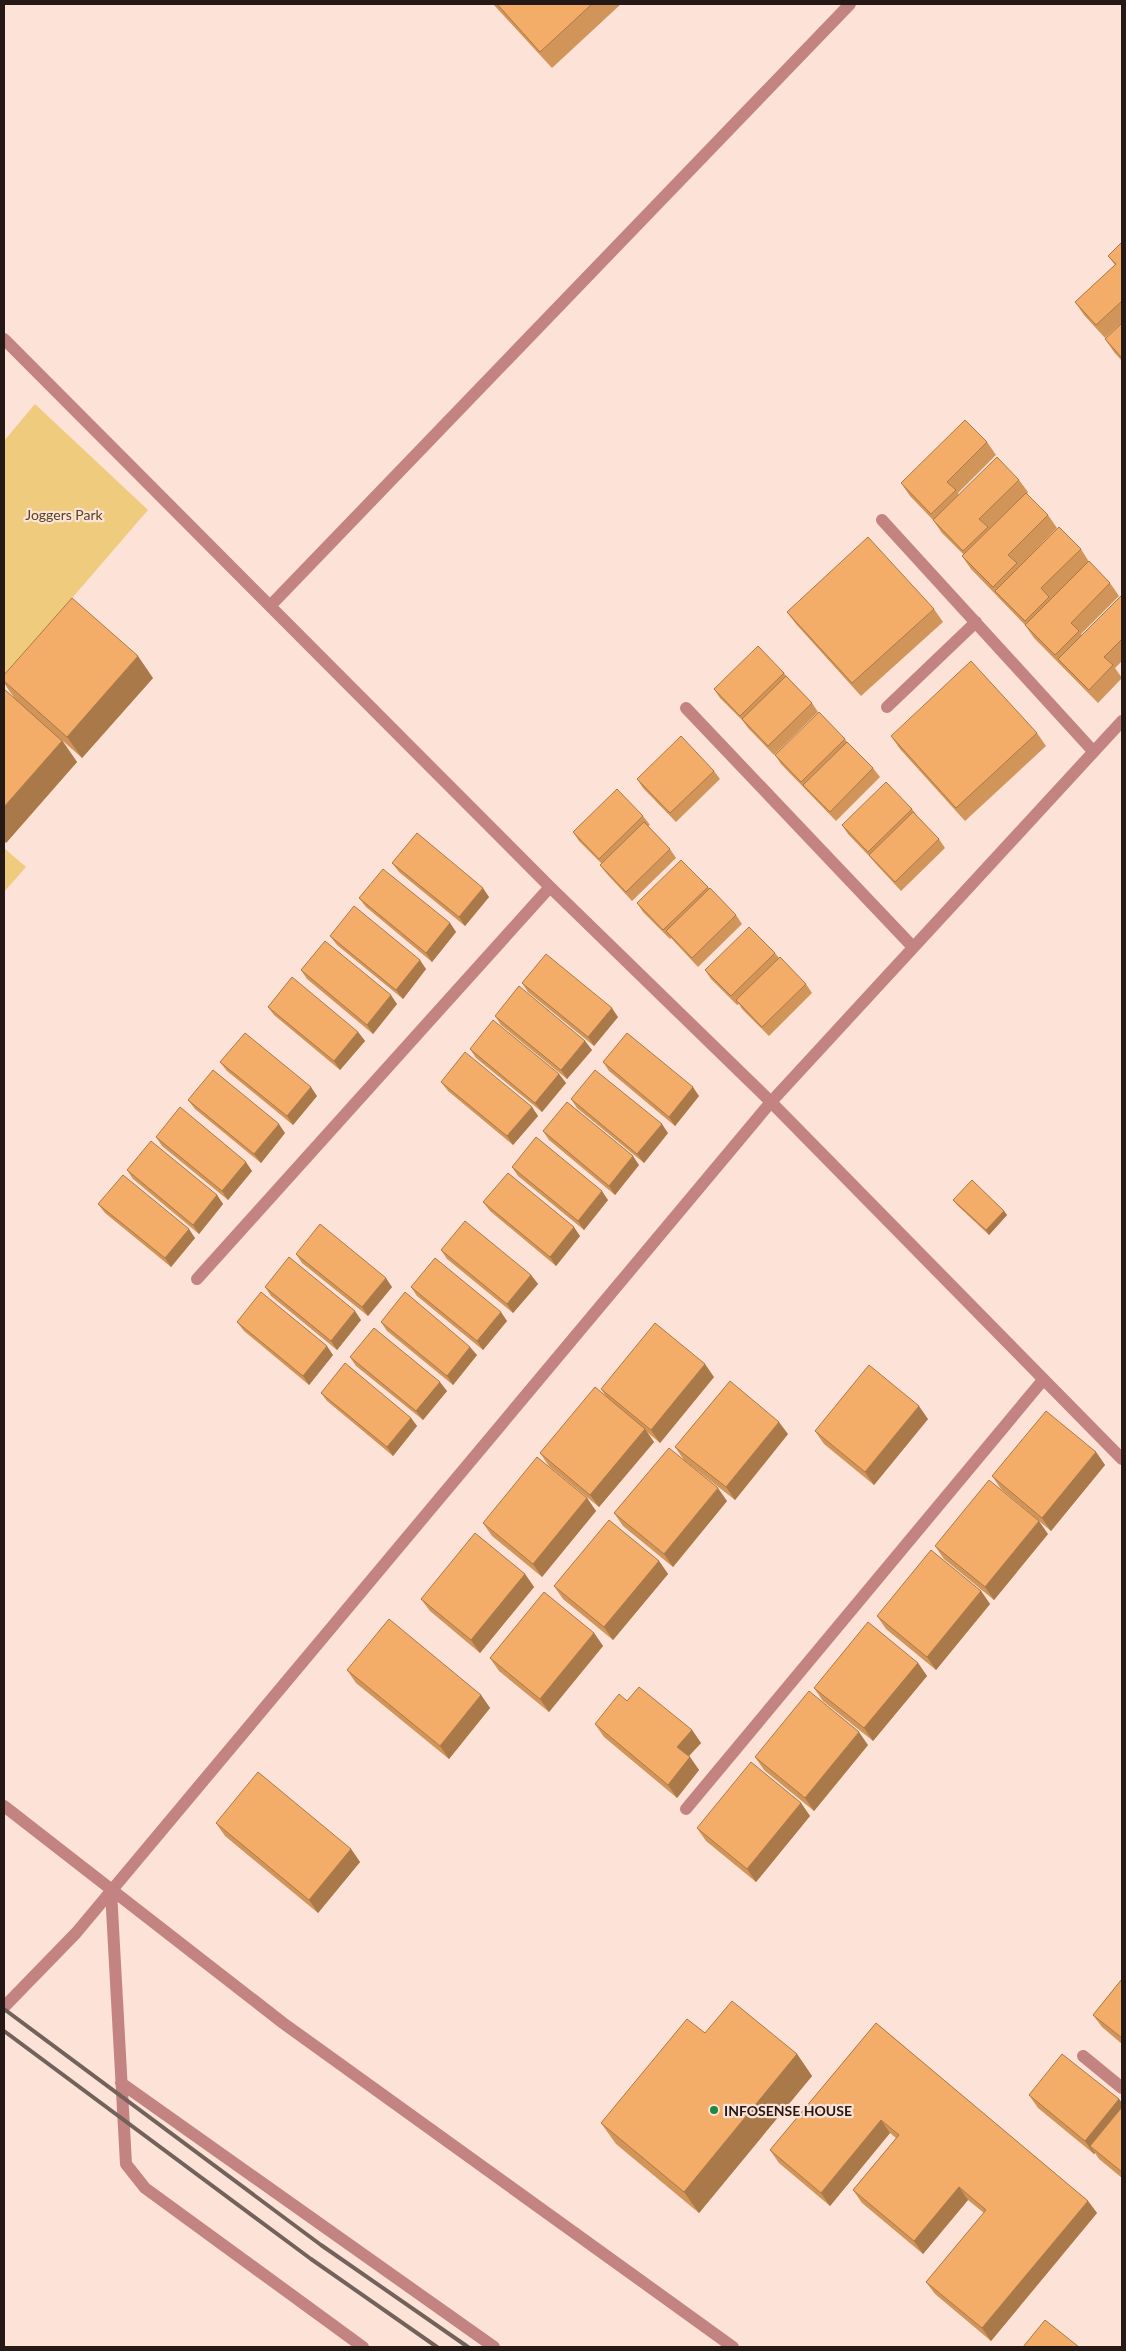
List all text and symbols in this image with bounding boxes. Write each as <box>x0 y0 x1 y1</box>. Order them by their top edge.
park label: Joggers Park <box>25 506 104 523</box>
place label: INFOSENSE HOUSE <box>724 2102 852 2119</box>
marker: INFOSENSE HOUSE <box>708 2104 720 2116</box>

